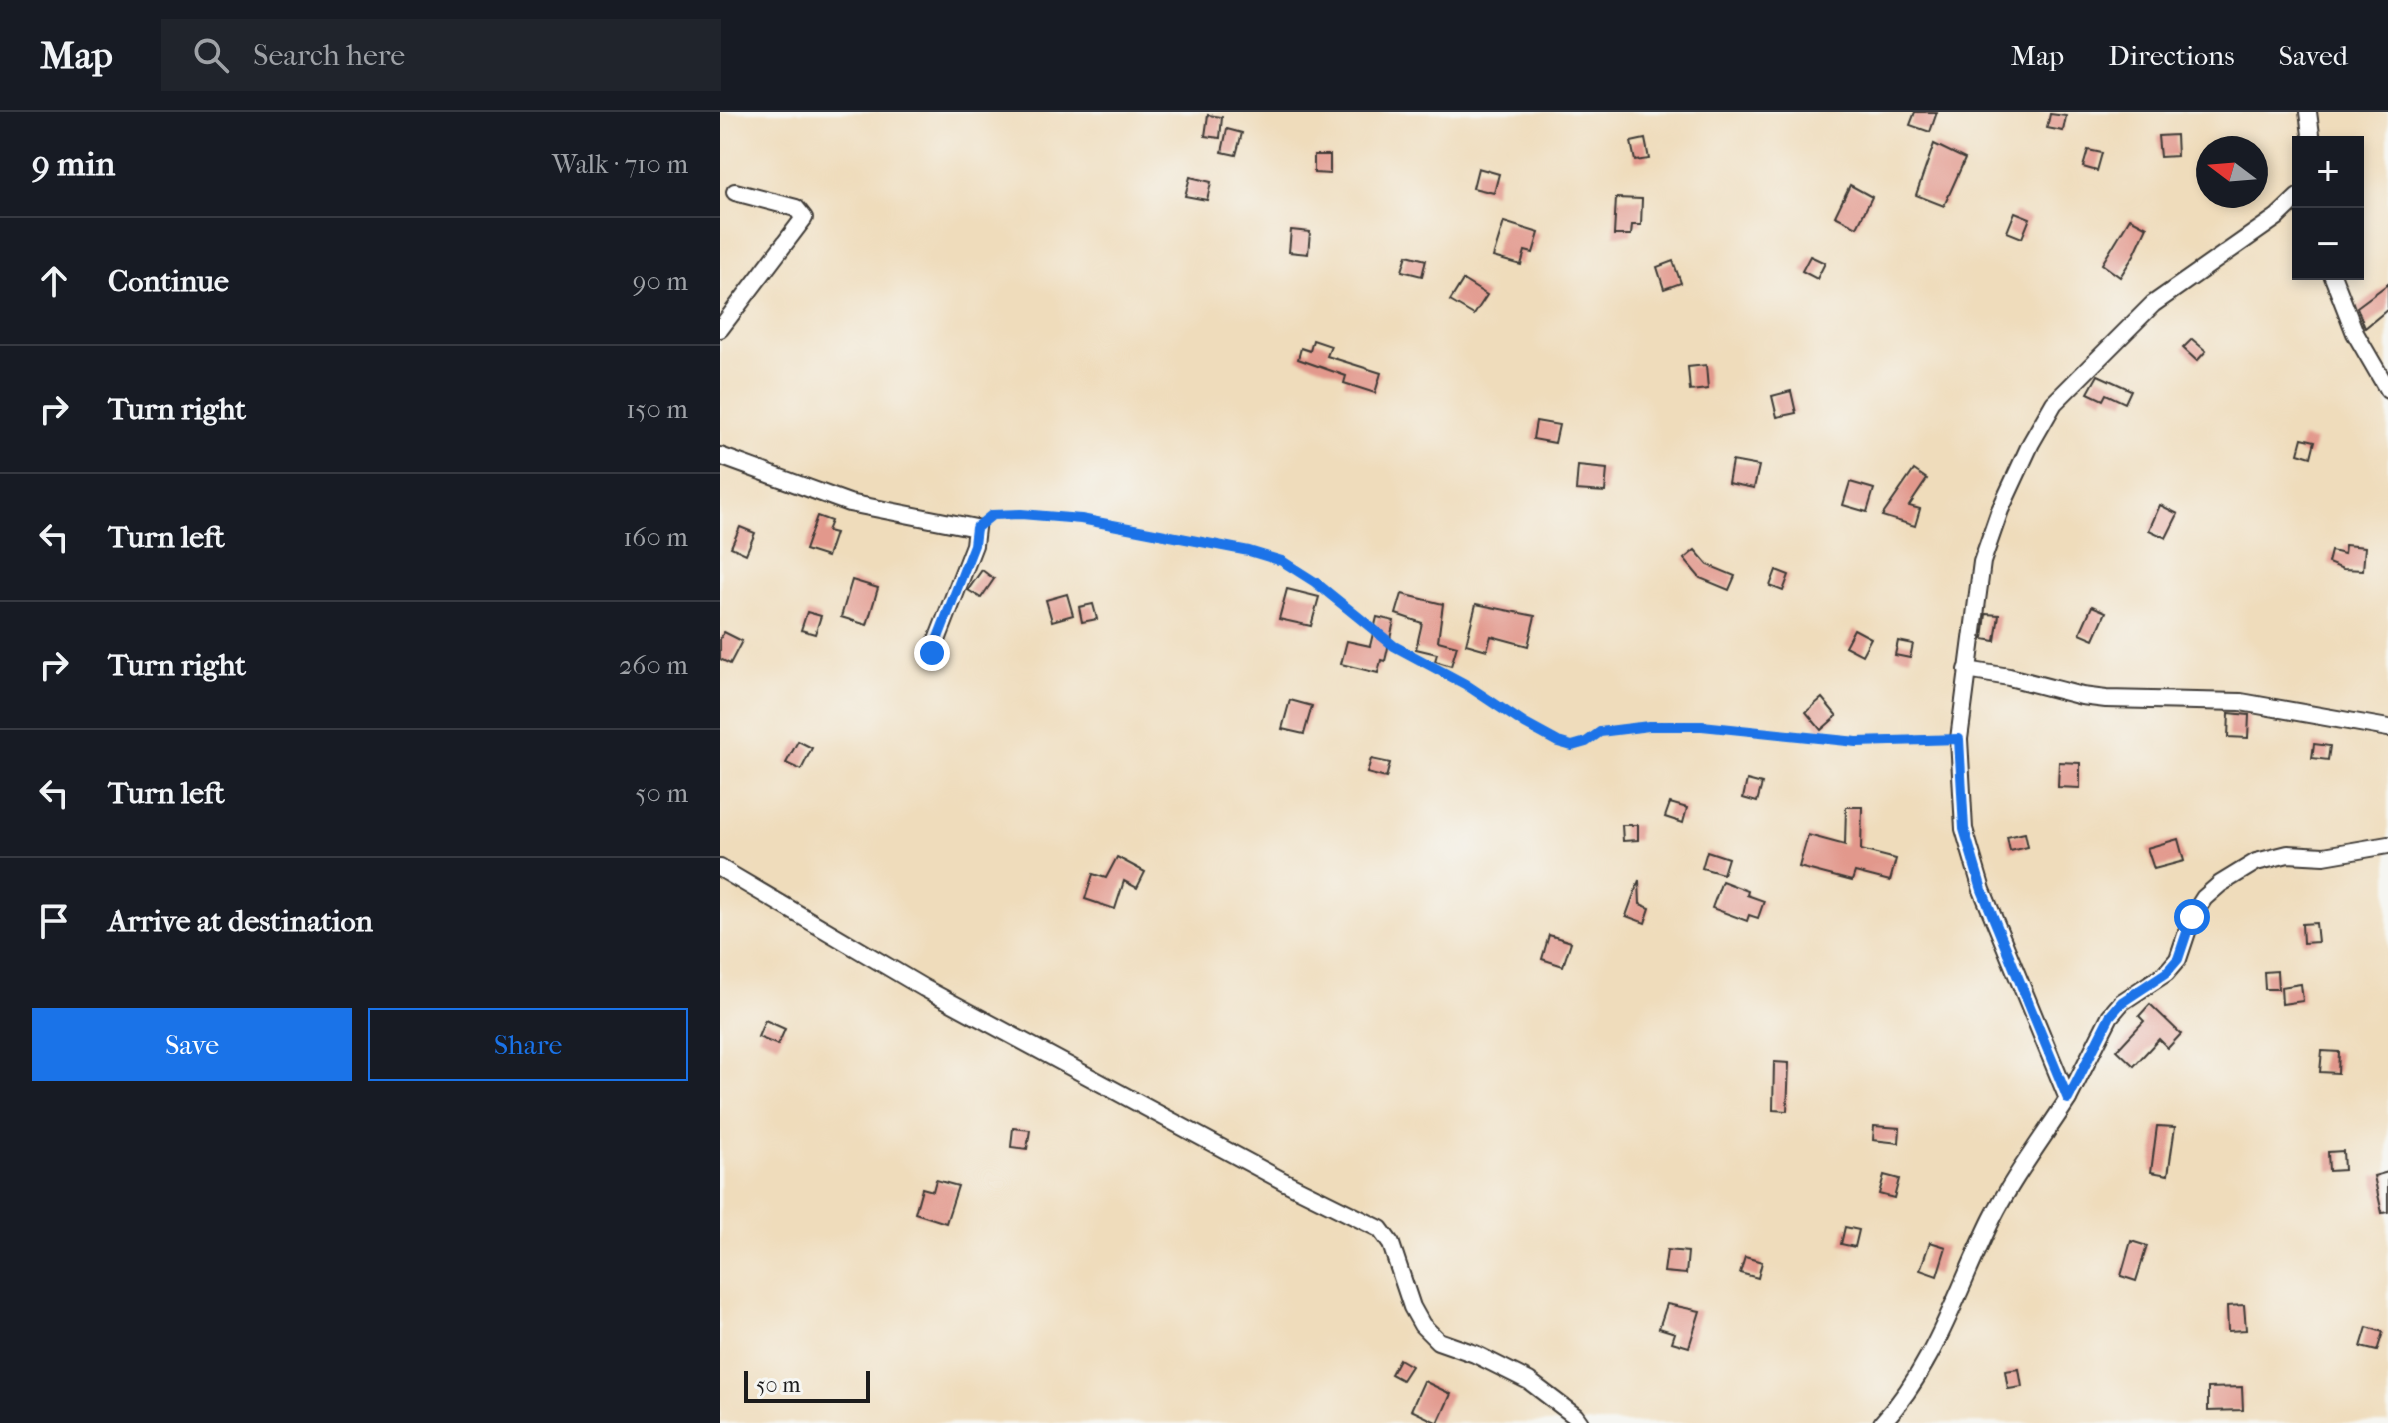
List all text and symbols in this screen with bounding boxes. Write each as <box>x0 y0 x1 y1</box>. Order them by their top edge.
search box <box>161 19 721 91</box>
text: Map <box>40 33 113 78</box>
icon: search <box>189 33 233 77</box>
text: Search here <box>253 38 405 73</box>
text: Map <box>2011 39 2064 72</box>
text: Directions <box>2108 39 2235 72</box>
text: Saved <box>2279 39 2348 72</box>
north arrow <box>2196 136 2268 208</box>
map controls <box>2292 136 2364 280</box>
button: + <box>2292 136 2364 208</box>
text: 9 min <box>32 144 115 184</box>
text: Walk · 710 m <box>552 149 688 180</box>
button: − <box>2292 208 2364 280</box>
icon: ahead <box>32 259 76 303</box>
text: Continue <box>108 264 229 299</box>
text: 90 m <box>633 266 688 297</box>
icon: right <box>32 387 76 431</box>
text: Turn right <box>108 392 246 427</box>
text: 150 m <box>626 394 688 425</box>
icon: left <box>32 515 76 559</box>
text: Turn left <box>108 520 225 555</box>
text: 160 m <box>623 522 688 553</box>
route end <box>914 635 950 671</box>
icon: right <box>32 643 76 687</box>
text: Turn right <box>108 648 246 683</box>
text: 260 m <box>619 650 688 681</box>
icon: left <box>32 771 76 815</box>
text: Turn left <box>108 776 225 811</box>
text: 50 m <box>635 778 688 809</box>
icon: arrive <box>32 899 76 943</box>
route start <box>2174 899 2210 935</box>
text: Arrive at destination <box>108 904 373 939</box>
button: Save <box>32 1008 352 1081</box>
button: Share <box>368 1008 688 1081</box>
scale bar <box>744 1367 870 1403</box>
text: 50 m <box>756 1372 801 1398</box>

